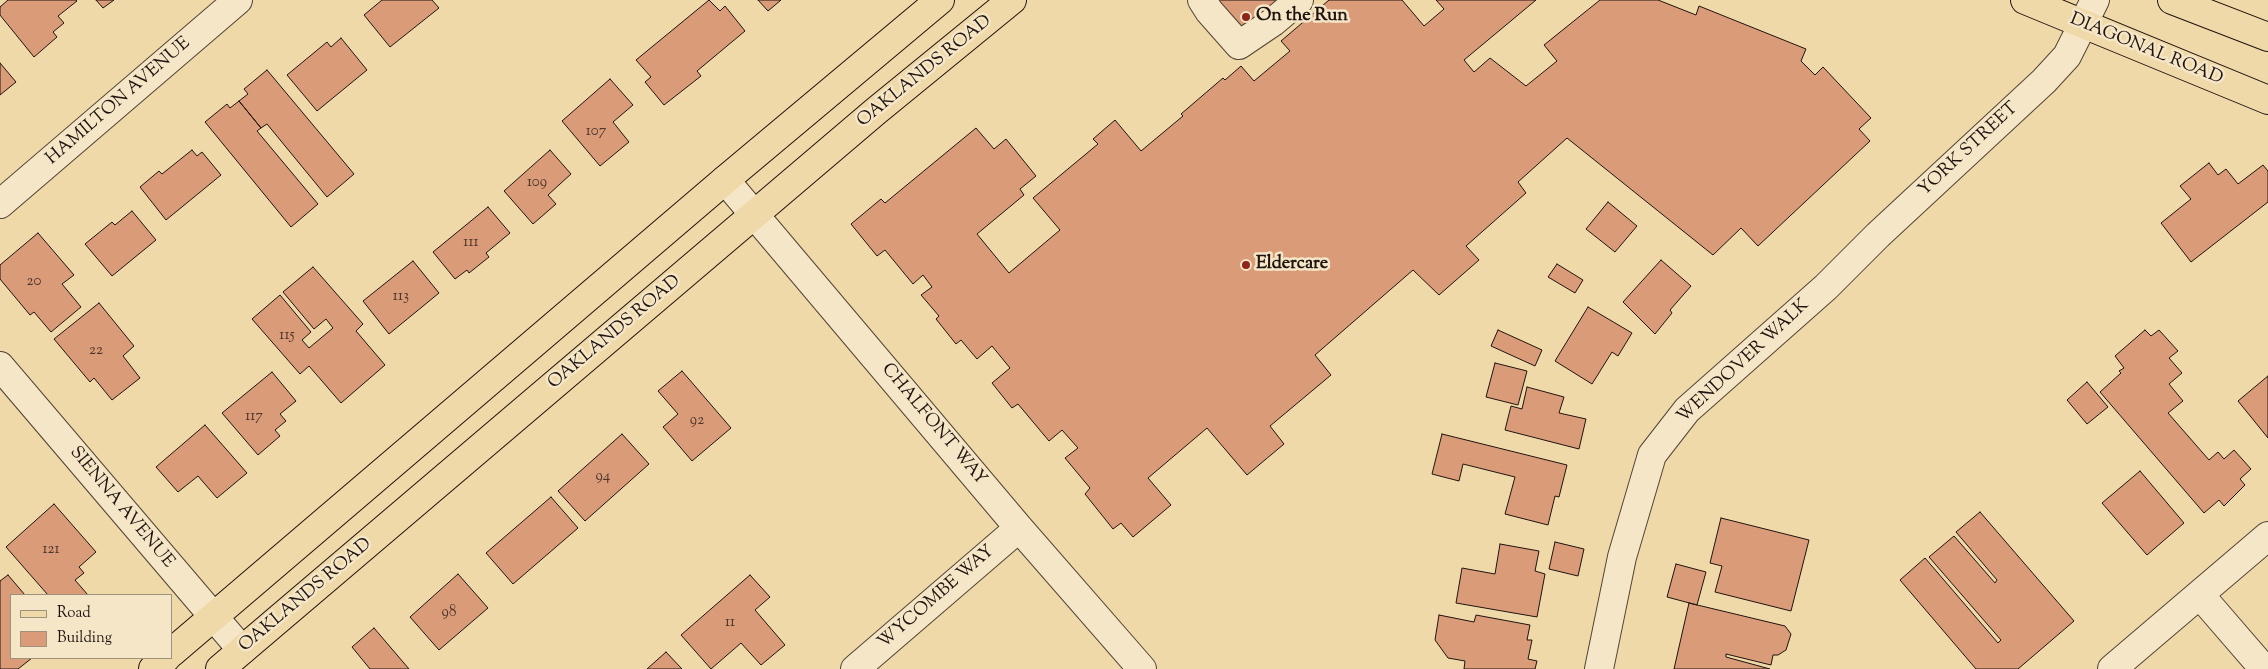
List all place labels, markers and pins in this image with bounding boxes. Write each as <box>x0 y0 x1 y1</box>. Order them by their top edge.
place label: On the Run <box>1256 6 1348 28</box>
marker: On the Run <box>1240 11 1252 23</box>
place label: Eldercare <box>1256 254 1328 276</box>
marker: Eldercare <box>1240 259 1252 271</box>

